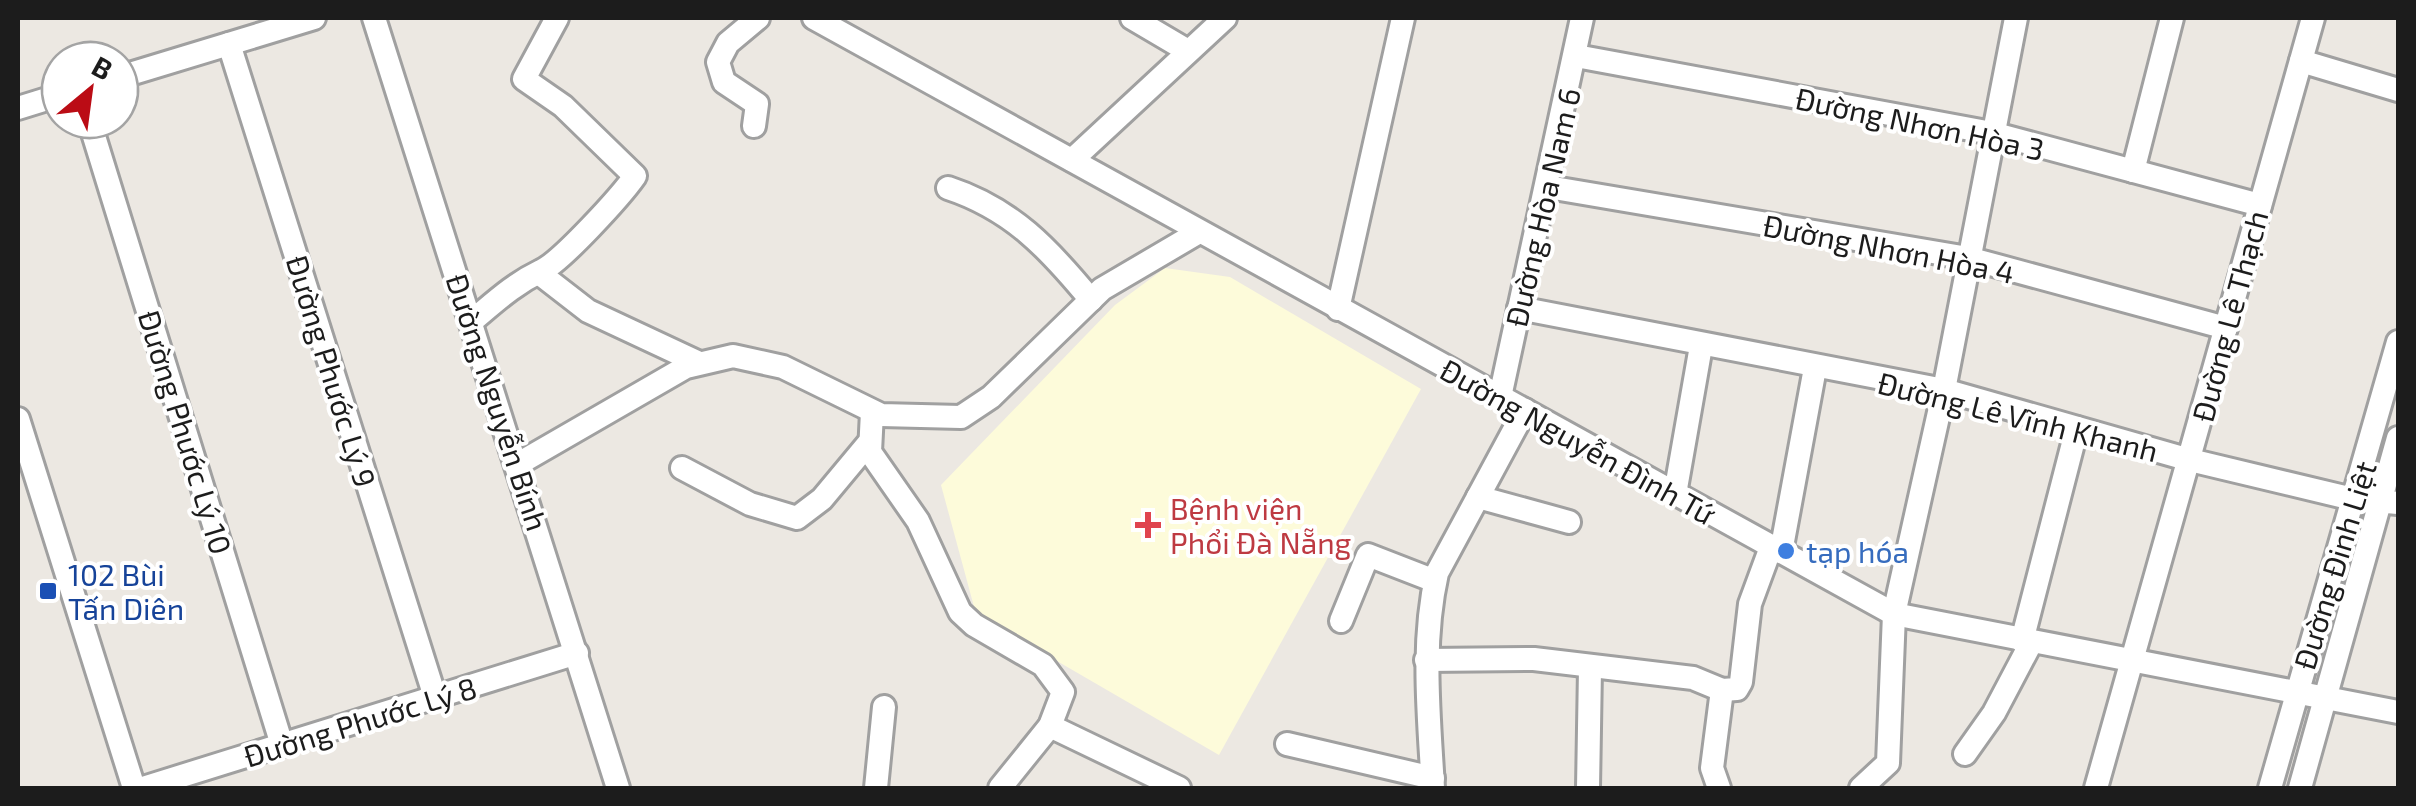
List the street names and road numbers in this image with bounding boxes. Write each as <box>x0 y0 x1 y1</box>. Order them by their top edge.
street label: Đường Nhơn Hòa 3 <box>1792 79 2048 167</box>
street label: Đường Hòa Nam 6 <box>1497 84 1587 330</box>
street label: Đường Nhơn Hòa 4 <box>1760 206 2018 290</box>
street label: Đường Lê Thạch <box>2184 206 2274 426</box>
street label: Đường Phước Lý 9 <box>280 251 384 491</box>
street label: Đường Nguyễn Bính <box>439 269 557 535</box>
street label: Đường Phước Lý 10 <box>132 306 240 558</box>
street label: Đường Nguyễn Đình Tứ <box>1435 351 1722 532</box>
street label: Đường Lê Vĩnh Khanh <box>1874 364 2162 468</box>
street label: Đường Đinh Liệt <box>2285 457 2383 673</box>
street label: Đường Phước Lý 8 <box>239 668 481 774</box>

